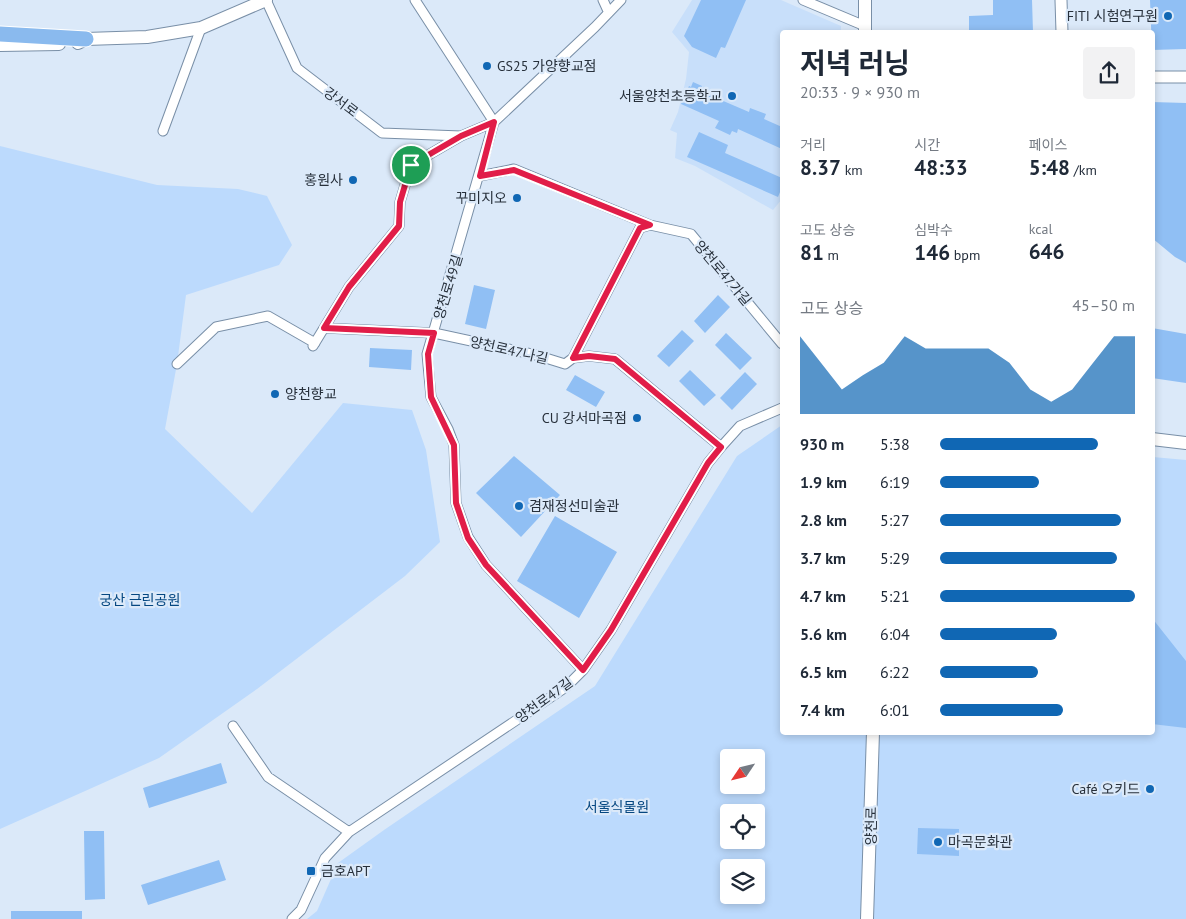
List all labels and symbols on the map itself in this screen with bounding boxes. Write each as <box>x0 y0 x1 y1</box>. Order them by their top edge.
place label: FITI 시험연구원 <box>1067 7 1158 25</box>
marker: FITI 시험연구원 <box>1162 10 1174 22</box>
place label: GS25 가양향교점 <box>497 57 596 75</box>
marker: GS25 가양향교점 <box>481 60 493 72</box>
street label: 강서로 <box>320 83 362 121</box>
place label: 서울양천초등학교 <box>619 87 722 105</box>
marker: 서울양천초등학교 <box>726 90 738 102</box>
pin <box>390 144 432 186</box>
place label: 홍원사 <box>304 171 343 189</box>
marker: 홍원사 <box>347 174 359 186</box>
place label: 꾸미지오 <box>455 189 507 207</box>
marker: 꾸미지오 <box>511 192 523 204</box>
street label: 양천로47가길 <box>690 237 756 309</box>
street label: 양천로49길 <box>430 252 466 322</box>
street label: 양천로47나길 <box>468 332 550 368</box>
place label: 양천향교 <box>285 385 337 403</box>
marker: 양천향교 <box>269 388 281 400</box>
place label: CU 강서마곡점 <box>542 409 627 427</box>
marker: CU 강서마곡점 <box>631 412 643 424</box>
place label: 겸재정선미술관 <box>529 497 619 515</box>
marker: 겸재정선미술관 <box>513 500 525 512</box>
park label: 궁산 근린공원 <box>99 591 181 609</box>
street label: 양천로47길 <box>512 673 576 727</box>
north arrow <box>720 749 765 794</box>
place label: Café 오키드 <box>1071 780 1140 798</box>
marker: Café 오키드 <box>1144 783 1156 795</box>
park label: 서울식물원 <box>585 798 649 816</box>
street label: 양천로 <box>862 806 880 845</box>
place label: 마곡문화관 <box>948 833 1013 851</box>
marker: 마곡문화관 <box>932 836 944 848</box>
place label: 금호APT <box>321 862 371 880</box>
marker: 금호APT <box>305 865 317 877</box>

